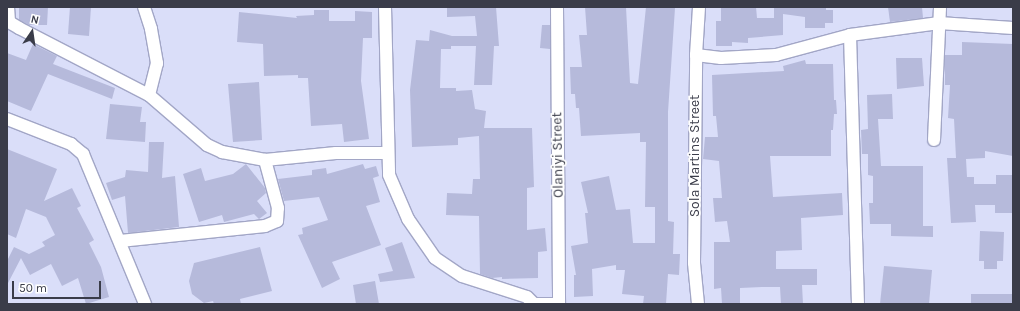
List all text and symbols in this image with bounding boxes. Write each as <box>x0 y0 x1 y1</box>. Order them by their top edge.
north arrow <box>12 12 52 52</box>
text: N <box>29 13 40 27</box>
street label: Sola Martins Street <box>687 95 703 217</box>
street label: Olaniyi Street <box>549 112 567 198</box>
scale bar <box>14 273 103 299</box>
text: 50 m <box>19 281 47 295</box>

